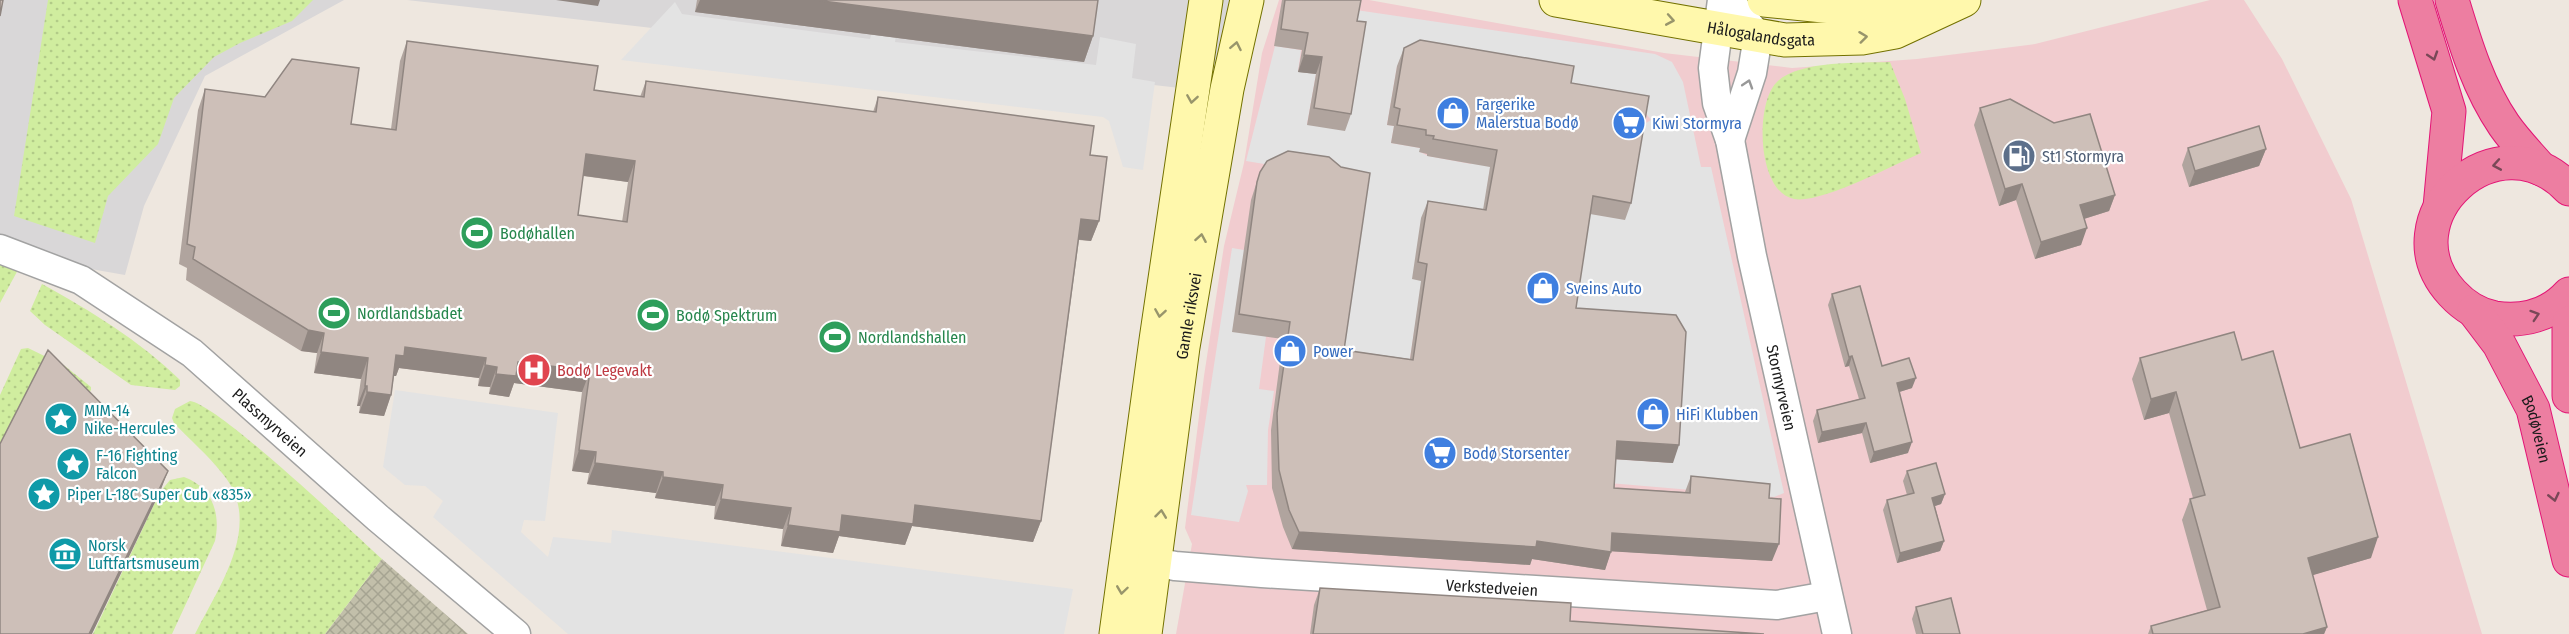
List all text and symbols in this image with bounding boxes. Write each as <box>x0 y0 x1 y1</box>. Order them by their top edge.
one-way arrow <box>1665 13 1675 26</box>
street label: Hålogalandsgata <box>1706 17 1815 50</box>
one-way arrow <box>1858 32 1868 44</box>
one-way arrow <box>1229 41 1242 51</box>
one-way arrow <box>2426 50 2438 61</box>
one-way arrow <box>1741 79 1753 90</box>
one-way arrow <box>1186 95 1198 104</box>
shop icon: Fargerike Malerstua Bodø <box>1435 95 1471 131</box>
place label: Fargerike Malerstua Bodø <box>1476 95 1579 132</box>
supermarket icon: Kiwi Stormyra <box>1611 105 1647 141</box>
place label: Kiwi Stormyra <box>1652 114 1742 133</box>
fuel station icon: St1 Stormyra <box>2001 138 2037 174</box>
place label: St1 Stormyra <box>2042 147 2124 166</box>
one-way arrow <box>2493 158 2503 171</box>
sports icon: Bodøhallen <box>459 215 495 251</box>
place label: Bodøhallen <box>500 224 575 243</box>
one-way arrow <box>1195 233 1207 242</box>
shop icon: Sveins Auto <box>1525 270 1561 306</box>
street label: Gamle riksvei <box>1172 271 1205 361</box>
place label: Sveins Auto <box>1566 279 1642 298</box>
sports icon: Nordlandsbadet <box>316 295 352 331</box>
sports icon: Bodø Spektrum <box>635 297 671 333</box>
place label: Nordlandsbadet <box>357 304 463 323</box>
place label: Bodø Spektrum <box>676 306 777 325</box>
one-way arrow <box>1154 308 1166 318</box>
one-way arrow <box>2529 310 2540 322</box>
sports icon: Nordlandshallen <box>817 319 853 355</box>
place label: Nordlandshallen <box>858 328 966 347</box>
shop icon: Power <box>1272 333 1308 369</box>
place label: Power <box>1313 342 1354 361</box>
street label: Stormyrveien <box>1763 343 1800 432</box>
hospital icon: Bodø Legevakt <box>516 352 552 388</box>
place label: Bodø Legevakt <box>557 361 653 380</box>
street label: Plassmyrveien <box>229 384 312 461</box>
street label: Bodøveien <box>2518 392 2555 465</box>
shop icon: HiFi Klubben <box>1635 396 1671 432</box>
place icon: MIM-14 Nike-Hercules <box>43 401 79 437</box>
place label: MIM-14 Nike-Hercules <box>84 401 176 438</box>
place label: HiFi Klubben <box>1676 405 1758 424</box>
supermarket icon: Bodø Storsenter <box>1422 435 1458 471</box>
place label: Bodø Storsenter <box>1463 444 1570 463</box>
place icon: F-16 Fighting Falcon <box>55 446 91 482</box>
place label: F-16 Fighting Falcon <box>96 446 178 483</box>
place icon: Piper L-18C Super Cub «835» <box>26 476 62 512</box>
place label: Piper L-18C Super Cub «835» <box>67 485 252 504</box>
one-way arrow <box>2547 492 2560 502</box>
one-way arrow <box>1154 509 1167 518</box>
museum icon: Norsk Luftfartsmuseum <box>47 536 83 572</box>
place label: Norsk Luftfartsmuseum <box>88 536 199 573</box>
street label: Verkstedveien <box>1445 575 1539 600</box>
one-way arrow <box>1116 585 1129 594</box>

